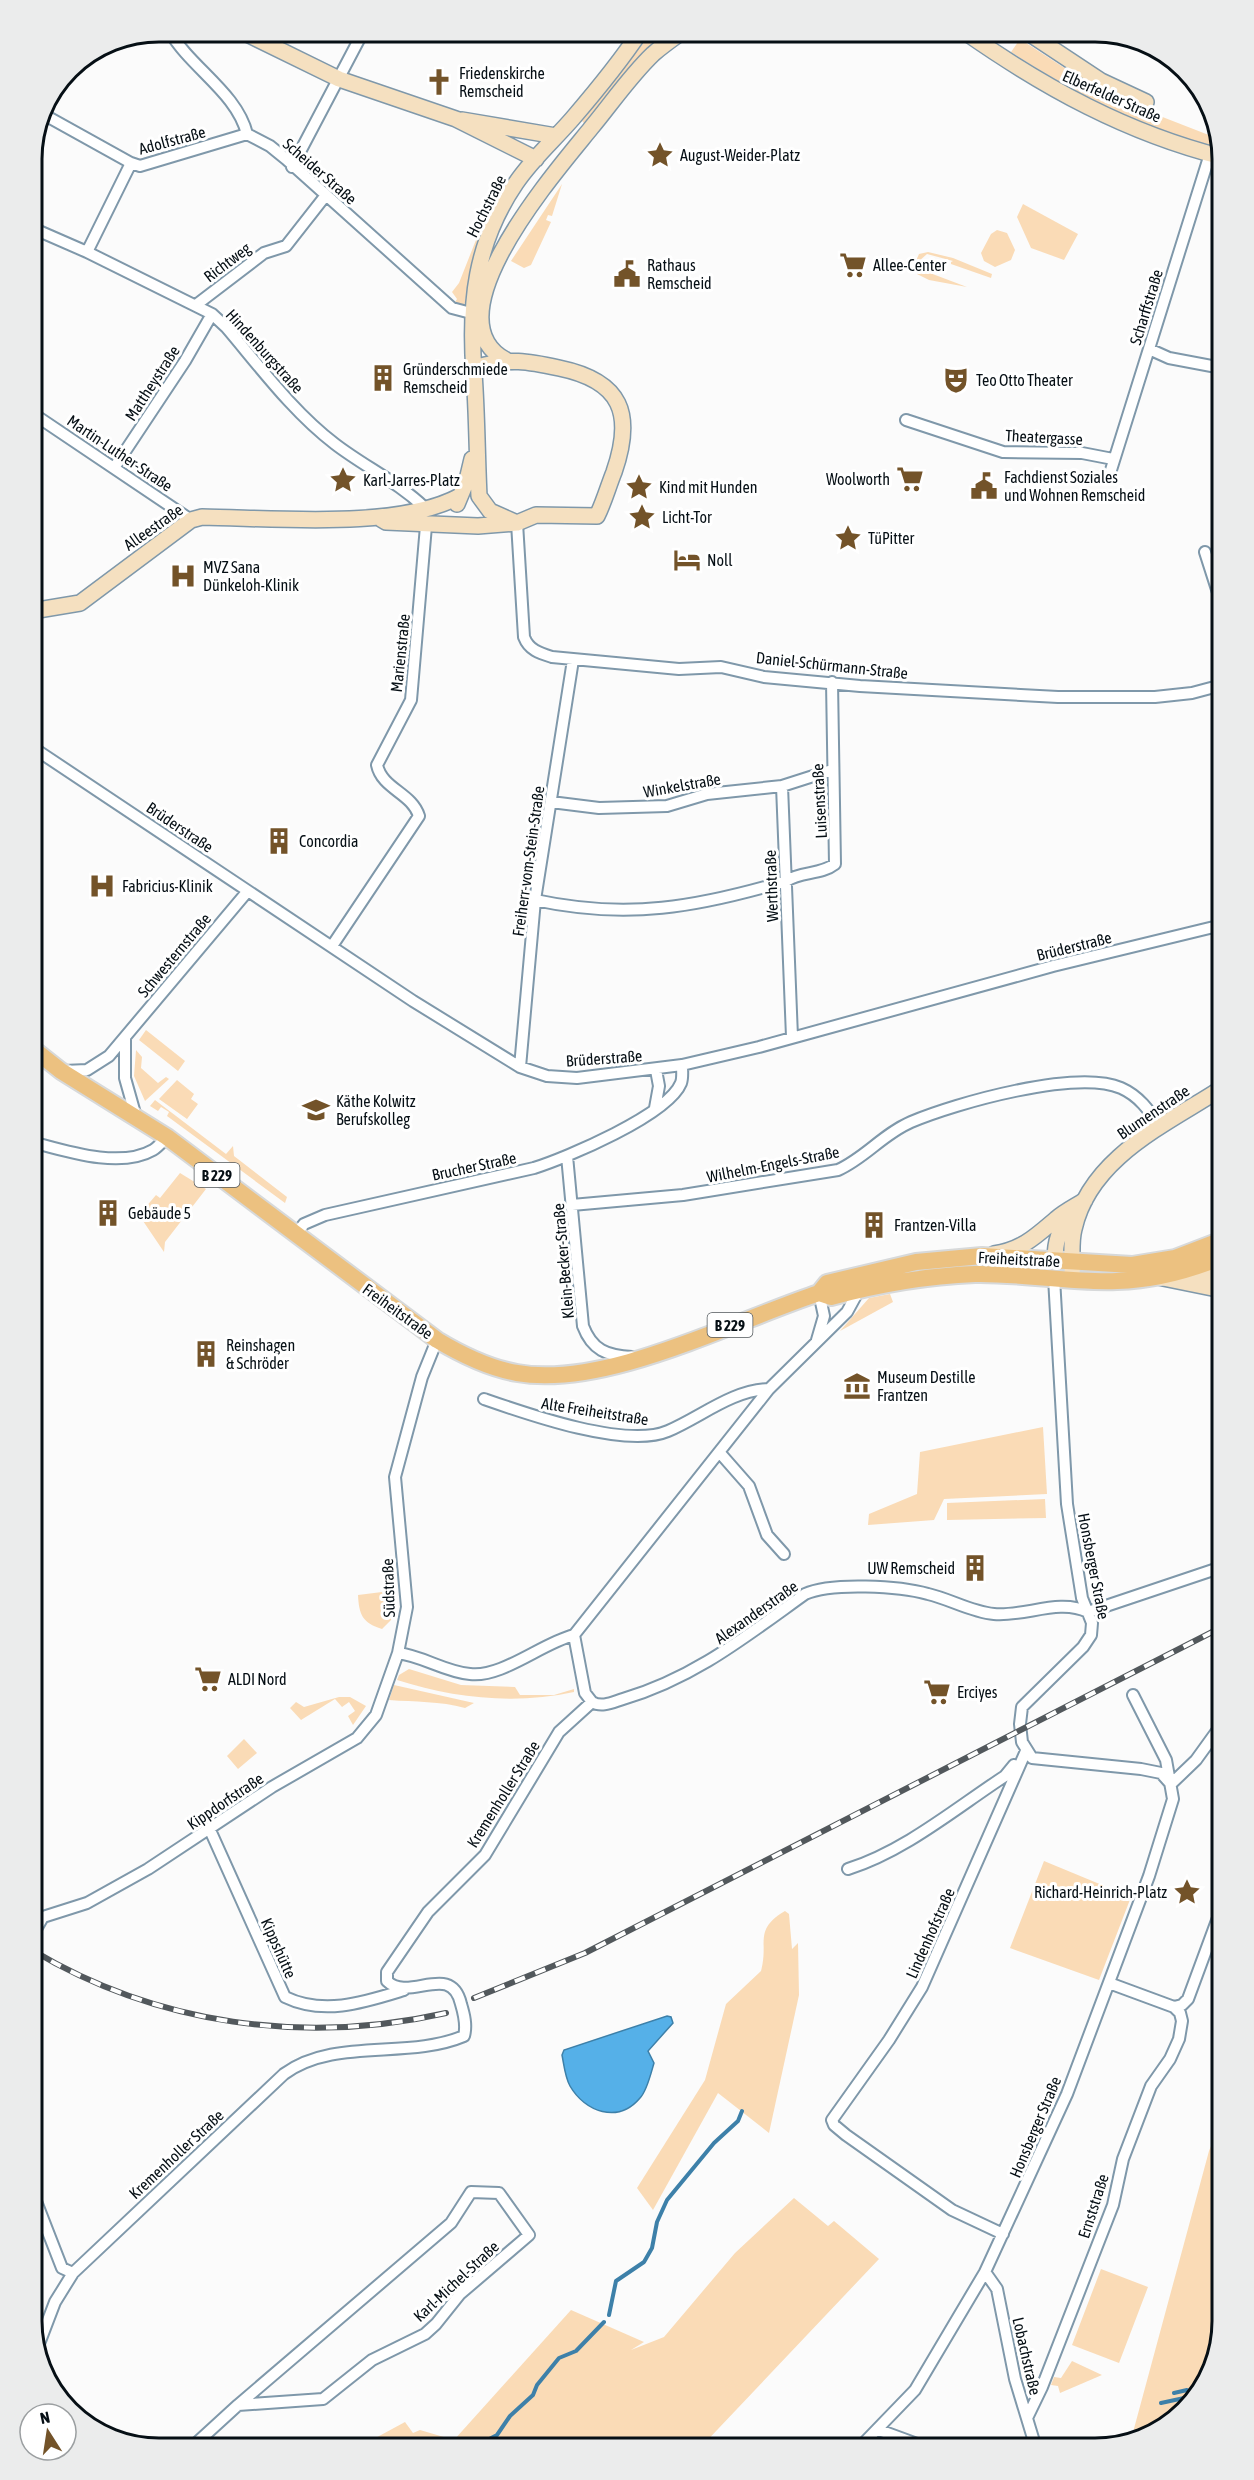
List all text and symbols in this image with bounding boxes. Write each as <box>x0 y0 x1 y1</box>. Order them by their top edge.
place label: Friedenskirche Remscheid <box>459 64 545 100</box>
street label: Elberfelder Straße <box>1060 66 1164 126</box>
church icon: Friedenskirche Remscheid <box>424 67 454 97</box>
street label: Adolfstraße <box>137 122 207 158</box>
street label: Scheider Straße <box>280 134 360 208</box>
place icon: August-Weider-Platz <box>645 140 675 170</box>
place label: August-Weider-Platz <box>680 146 800 165</box>
street label: Hochstraße <box>463 172 509 240</box>
street label: Richtweg <box>200 239 254 286</box>
supermarket icon: Allee-Center <box>838 250 868 280</box>
place label: Rathaus Remscheid <box>647 256 712 292</box>
place label: Allee-Center <box>873 256 947 274</box>
public building icon: Rathaus Remscheid <box>612 259 642 289</box>
street label: Scharffstraße <box>1126 267 1166 347</box>
street label: Hindenburgstraße <box>222 305 307 397</box>
street label: Mattheystraße <box>121 342 184 424</box>
place label: Gründerschmiede Remscheid <box>403 360 508 396</box>
building icon: Gründerschmiede Remscheid <box>368 363 398 393</box>
theatre icon: Teo Otto Theater <box>941 365 971 395</box>
place label: Teo Otto Theater <box>976 371 1073 389</box>
street label: Martin-Luther-Straße <box>64 411 176 495</box>
street label: Theatergasse <box>1005 426 1083 449</box>
supermarket icon: Woolworth <box>895 464 925 494</box>
place icon: Karl-Jarres-Platz <box>328 465 358 495</box>
place label: Fachdienst Soziales und Wohnen Remscheid <box>1004 468 1145 504</box>
place label: Woolworth <box>826 470 890 488</box>
place label: Karl-Jarres-Platz <box>363 471 460 489</box>
public building icon: Fachdienst Soziales und Wohnen Remscheid <box>969 471 999 501</box>
place icon: Kind mit Hunden <box>624 472 654 502</box>
place label: Kind mit Hunden <box>659 478 757 496</box>
street label: Alleestraße <box>120 500 186 554</box>
place icon: Licht-Tor <box>627 502 657 532</box>
place label: Licht-Tor <box>662 508 712 526</box>
place icon: TüPitter <box>833 523 863 553</box>
place label: TüPitter <box>868 529 914 547</box>
hotel icon: Noll <box>672 545 702 575</box>
place label: Noll <box>707 551 733 569</box>
place label: MVZ Sana Dünkeloh-Klinik <box>203 558 299 594</box>
hospital icon: MVZ Sana Dünkeloh-Klinik <box>168 561 198 591</box>
street label: Marienstraße <box>387 613 413 693</box>
street label: Daniel-Schürmann-Straße <box>755 648 909 682</box>
street label: Luisenstraße <box>808 763 830 839</box>
street label: Winkelstraße <box>642 769 722 801</box>
street label: Freiherr-vom-Stein-Straße <box>509 785 547 937</box>
street label: Brüderstraße <box>143 798 217 856</box>
building icon: Concordia <box>264 826 294 856</box>
place label: Concordia <box>299 832 358 850</box>
street label: Werthstraße <box>761 850 781 922</box>
hospital icon: Fabricius-Klinik <box>87 871 117 901</box>
place label: Fabricius-Klinik <box>122 877 213 895</box>
street label: Schwesternstraße <box>134 909 214 1001</box>
street label: Brüderstraße <box>1035 928 1113 964</box>
street label: Brüderstraße <box>565 1046 643 1070</box>
street label: Blumenstraße <box>1114 1081 1192 1143</box>
place label: Käthe Kolwitz Berufskolleg <box>336 1092 416 1129</box>
school or university icon: Käthe Kolwitz Berufskolleg <box>301 1095 331 1125</box>
street label: Wilhelm-Engels-Straße <box>705 1142 841 1187</box>
street label: Brucher Straße <box>430 1148 518 1184</box>
road number: B 229 <box>194 1163 240 1187</box>
building icon: Gebäude 5 <box>93 1198 123 1228</box>
street label: Klein-Becker-Straße <box>549 1202 577 1320</box>
place label: Gebäude 5 <box>128 1204 191 1222</box>
building icon: Frantzen-Villa <box>859 1210 889 1240</box>
place label: Frantzen-Villa <box>894 1216 976 1234</box>
street label: Freiheitstraße <box>978 1248 1060 1270</box>
street label: Freiheitstraße <box>360 1280 436 1342</box>
road number: B 229 <box>708 1313 752 1337</box>
place label: Reinshagen & Schröder <box>226 1336 295 1372</box>
building icon: Reinshagen & Schröder <box>191 1339 221 1369</box>
place label: Museum Destille Frantzen <box>877 1368 976 1404</box>
museum icon: Museum Destille Frantzen <box>842 1371 872 1401</box>
street label: Alte Freiheitstraße <box>540 1394 650 1428</box>
street label: Honsberger Straße <box>1074 1511 1113 1621</box>
building icon: UW Remscheid <box>960 1553 990 1583</box>
street label: Südstraße <box>378 1558 398 1618</box>
place label: UW Remscheid <box>867 1559 955 1577</box>
street label: Alexanderstraße <box>711 1577 801 1647</box>
supermarket icon: ALDI Nord <box>193 1664 223 1694</box>
place label: ALDI Nord <box>228 1670 287 1688</box>
supermarket icon: Erciyes <box>922 1677 952 1707</box>
place label: Erciyes <box>957 1683 998 1702</box>
street label: Kremenholler Straße <box>463 1737 543 1851</box>
street label: Kippdorfstraße <box>184 1769 267 1834</box>
place icon: Richard-Heinrich-Platz <box>1172 1877 1202 1907</box>
place label: Richard-Heinrich-Platz <box>1034 1883 1167 1901</box>
street label: Lindenhofstraße <box>902 1885 958 1981</box>
street label: Kippshütte <box>257 1915 300 1981</box>
street label: Honsberger Straße <box>1006 2074 1065 2181</box>
street label: Kremenholler Straße <box>125 2106 227 2202</box>
street label: Ernststraße <box>1074 2172 1112 2240</box>
street label: Karl-Michel-Straße <box>410 2237 502 2325</box>
street label: Lobachstraße <box>1009 2315 1045 2397</box>
north arrow <box>18 2402 78 2462</box>
text: N <box>38 2408 51 2427</box>

